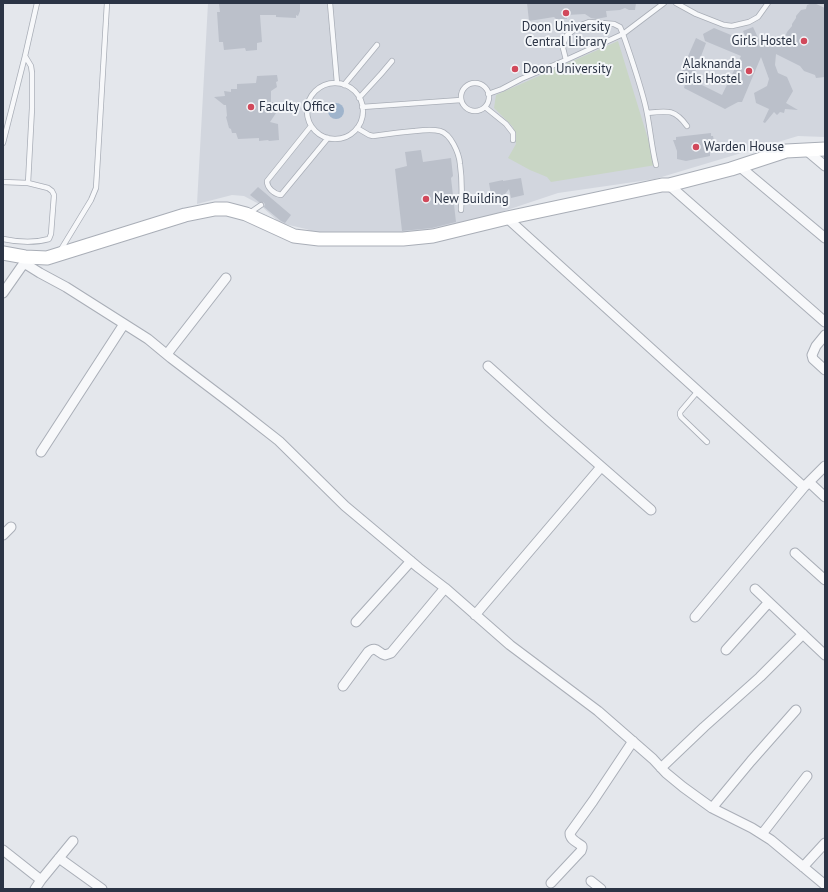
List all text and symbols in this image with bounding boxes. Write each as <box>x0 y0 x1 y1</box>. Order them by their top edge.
marker: Doon University Central Library <box>561 8 571 18</box>
place label: Doon University Central Library <box>522 19 610 50</box>
place label: Girls Hostel <box>732 33 796 49</box>
marker: Girls Hostel <box>799 36 809 46</box>
place label: Alaknanda Girls Hostel <box>677 56 741 87</box>
place label: Doon University <box>523 61 612 77</box>
marker: Doon University <box>510 64 520 74</box>
marker: Alaknanda Girls Hostel <box>744 66 754 76</box>
place label: Faculty Office <box>259 99 335 115</box>
marker: Faculty Office <box>246 102 256 112</box>
place label: Warden House <box>704 139 784 155</box>
marker: Warden House <box>691 142 701 152</box>
place label: New Building <box>434 191 509 207</box>
marker: New Building <box>421 194 431 204</box>

